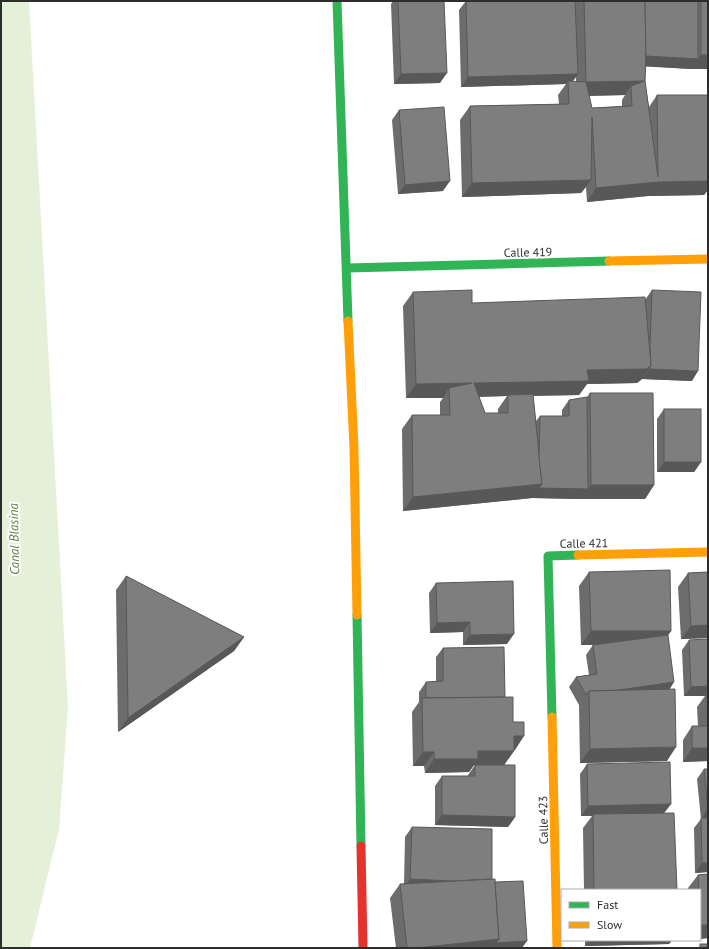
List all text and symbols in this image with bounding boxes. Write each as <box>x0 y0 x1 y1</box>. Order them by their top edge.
street label: Calle 419 <box>504 244 552 260</box>
water label: Canal Blasina <box>5 502 23 575</box>
street label: Calle 421 <box>560 535 608 551</box>
street label: Calle 423 <box>535 796 551 844</box>
legend <box>561 889 701 941</box>
text: Fast <box>597 897 618 912</box>
text: Slow <box>597 917 622 932</box>

